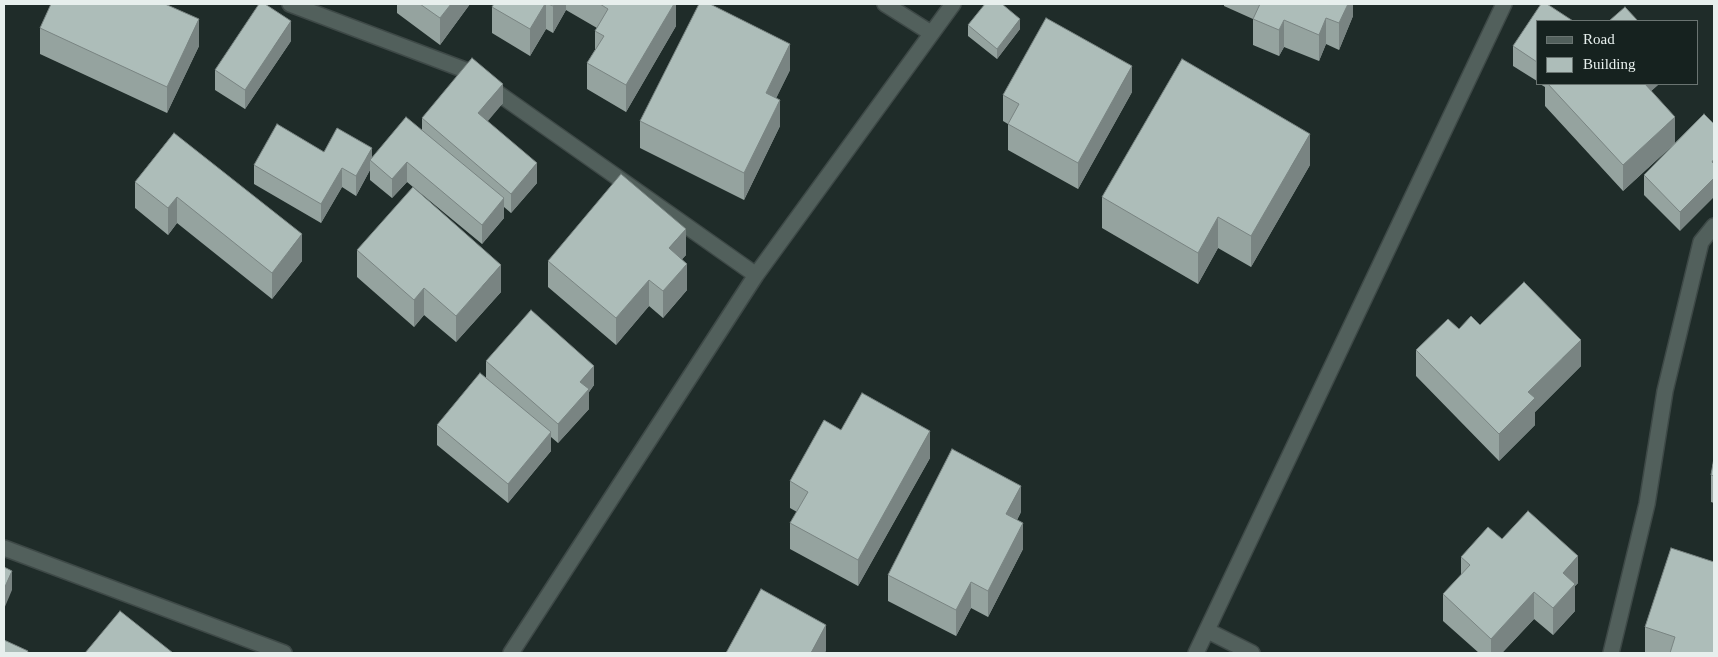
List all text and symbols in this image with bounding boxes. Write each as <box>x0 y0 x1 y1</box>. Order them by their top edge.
legend <box>1536 20 1698 85</box>
text: Road <box>1583 31 1615 47</box>
text: Building <box>1583 56 1636 72</box>

